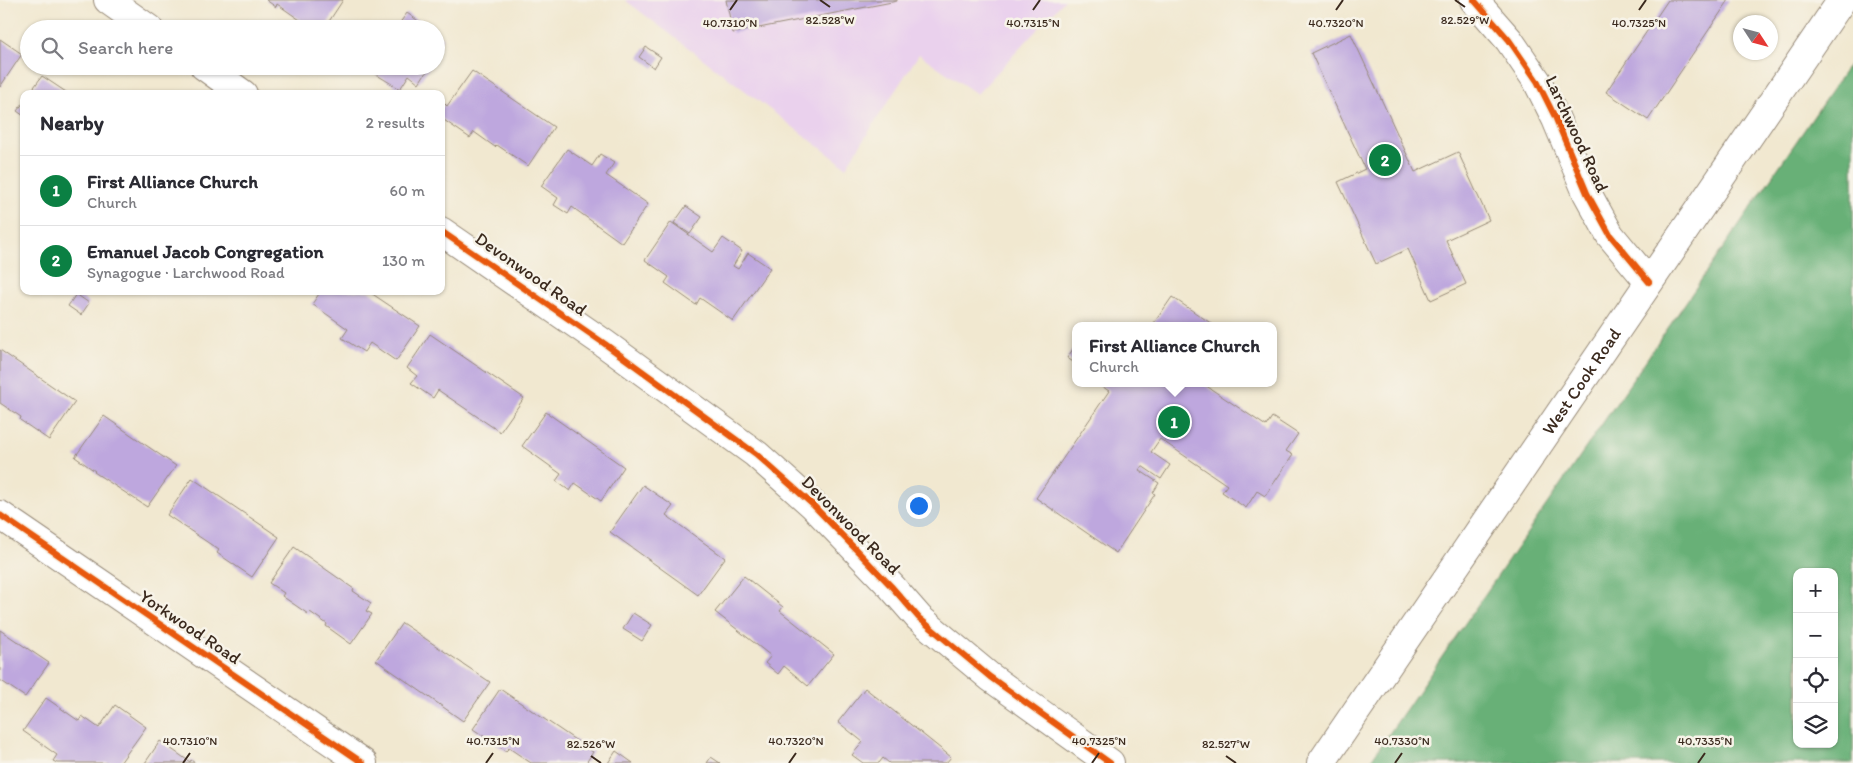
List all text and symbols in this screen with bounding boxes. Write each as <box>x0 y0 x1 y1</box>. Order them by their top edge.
text: 82.528°W <box>806 13 854 27</box>
text: 82.529°W <box>1441 13 1489 27</box>
north arrow <box>1733 15 1778 60</box>
text: 40.7310°N <box>703 16 757 30</box>
text: 40.7315°N <box>1006 16 1060 30</box>
text: 40.7320°N <box>1308 16 1364 30</box>
text: 40.7325°N <box>1612 16 1666 30</box>
search box <box>20 20 445 75</box>
icon: search <box>38 34 66 62</box>
text: Search here <box>78 36 173 59</box>
street label: Larchwood Road <box>1540 72 1614 196</box>
text: Nearby <box>40 110 104 135</box>
text: 2 results <box>365 113 425 132</box>
pin: 2 <box>1369 141 1401 179</box>
text: First Alliance Church <box>87 170 258 193</box>
text: 1 <box>52 181 60 200</box>
text: 60 m <box>390 181 425 200</box>
text: Church <box>87 193 137 212</box>
street label: Devonwood Road <box>471 227 591 321</box>
text: Emanuel Jacob Congregation <box>87 240 324 263</box>
text: 2 <box>52 251 60 270</box>
text: 130 m <box>382 251 425 270</box>
text: Synagogue · Larchwood Road <box>87 263 285 282</box>
popup <box>1072 322 1277 387</box>
street label: West Cook Road <box>1537 324 1626 439</box>
text: First Alliance Church <box>1089 334 1260 357</box>
text: Church <box>1089 357 1139 376</box>
pin: 1 <box>1158 403 1190 441</box>
street label: Devonwood Road <box>797 471 905 579</box>
your location <box>906 493 932 519</box>
map controls <box>1793 568 1838 748</box>
button: + <box>1793 568 1838 613</box>
street label: Yorkwood Road <box>135 585 245 669</box>
button: − <box>1793 613 1838 658</box>
button: locate <box>1793 658 1838 703</box>
button: layers <box>1793 703 1838 748</box>
text: 40.7310°N <box>163 734 217 748</box>
text: 40.7315°N <box>466 734 520 748</box>
text: 40.7320°N <box>768 734 824 748</box>
text: 40.7325°N <box>1072 734 1126 748</box>
text: 40.7330°N <box>1374 734 1430 748</box>
text: 40.7335°N <box>1678 734 1732 748</box>
text: 82.526°W <box>567 737 615 751</box>
text: 82.527°W <box>1202 737 1250 751</box>

